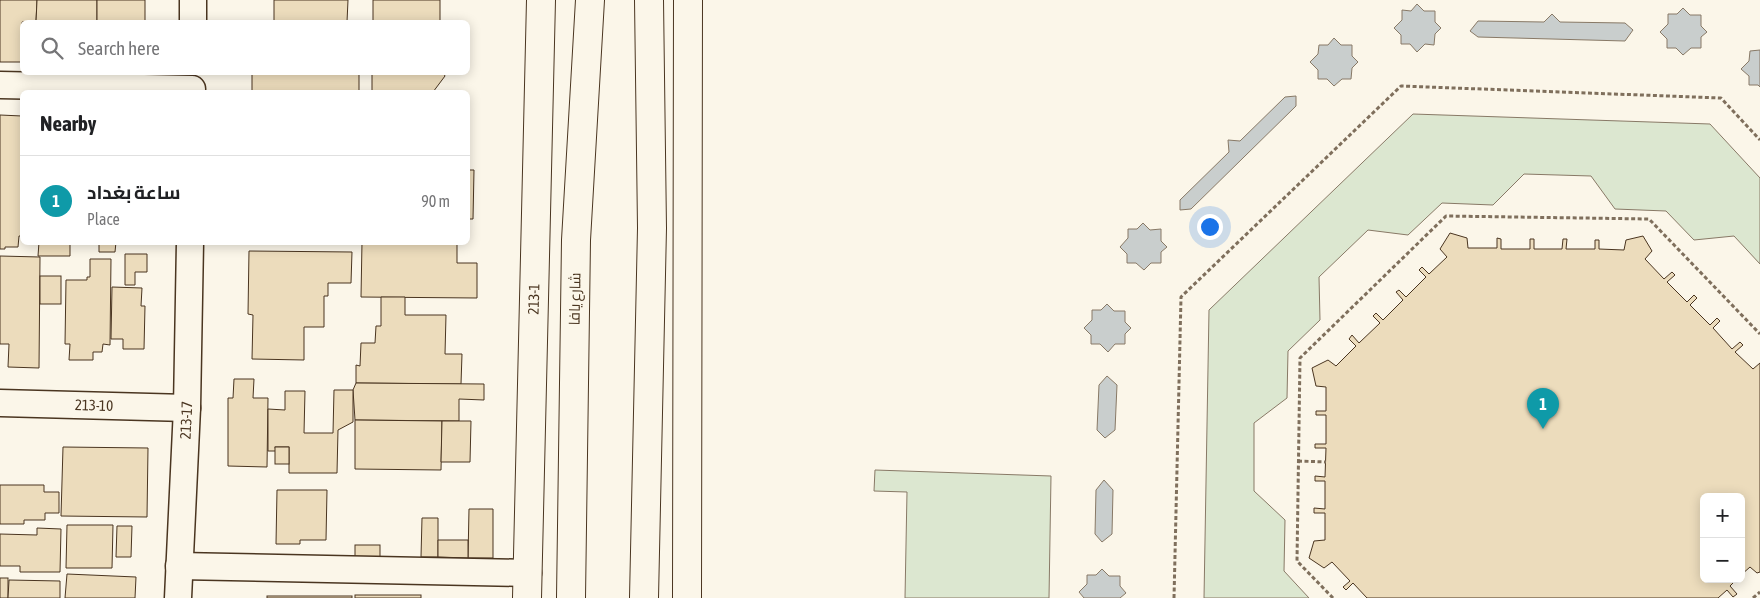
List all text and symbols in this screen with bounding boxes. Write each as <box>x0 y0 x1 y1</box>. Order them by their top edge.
search box <box>20 20 470 75</box>
icon: search <box>38 34 66 62</box>
text: Search here <box>78 37 160 59</box>
text: Nearby <box>40 111 96 135</box>
text: ساعة بغداد <box>87 181 180 203</box>
text: 1 <box>52 192 60 210</box>
text: 90 m <box>421 192 450 210</box>
text: Place <box>87 210 120 228</box>
your location <box>1197 214 1223 240</box>
street label: شارع يافا <box>566 272 586 326</box>
street label: 213-1 <box>525 283 542 315</box>
pin: 1 <box>1527 388 1559 429</box>
street label: 213-10 <box>75 396 113 414</box>
street label: 213-17 <box>177 401 195 440</box>
map controls <box>1700 493 1745 583</box>
button: + <box>1700 493 1745 538</box>
button: − <box>1700 538 1745 583</box>

